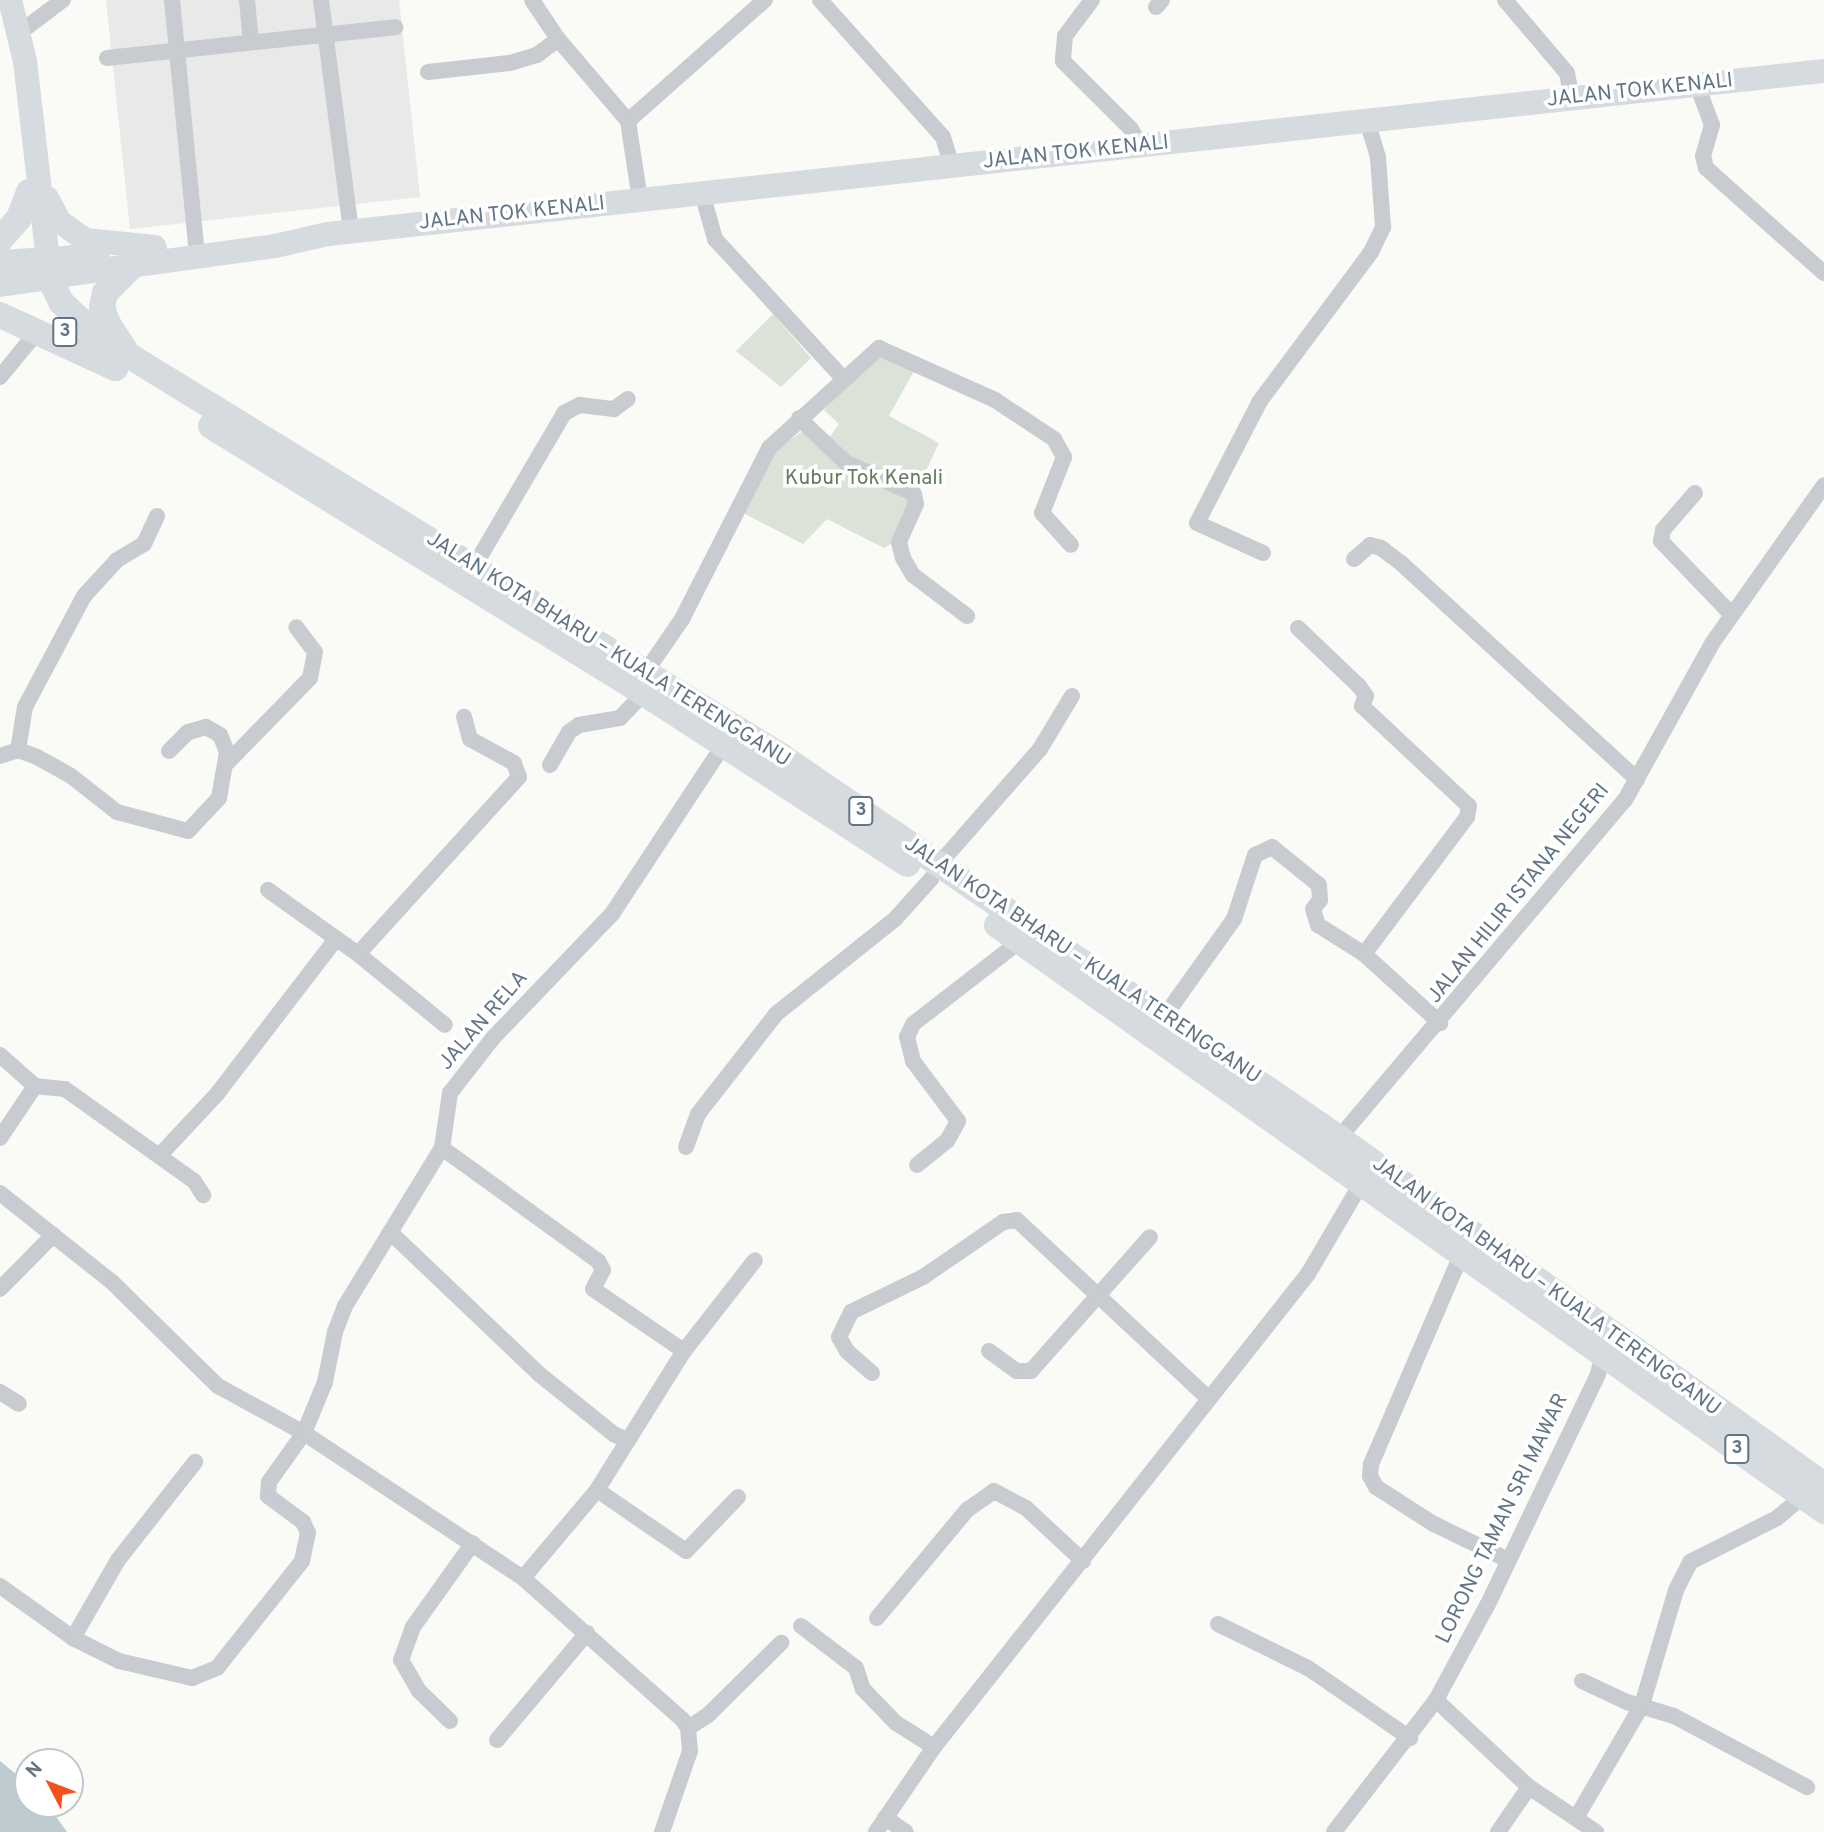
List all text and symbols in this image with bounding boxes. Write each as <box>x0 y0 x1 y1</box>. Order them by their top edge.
street label: JALAN TOK KENALI <box>1545 69 1735 113</box>
street label: JALAN TOK KENALI <box>981 131 1171 175</box>
street label: JALAN TOK KENALI <box>417 192 607 236</box>
road number: 3 <box>51 316 79 348</box>
park label: Kubur Tok Kenali <box>784 466 944 492</box>
street label: JALAN KOTA BHARU – KUALA TERENGGANU <box>420 526 796 774</box>
street label: JALAN HILIR ISTANA NEGERI <box>1422 779 1616 1009</box>
road number: 3 <box>847 796 875 826</box>
street label: JALAN KOTA BHARU – KUALA TERENGGANU <box>898 831 1266 1091</box>
street label: JALAN RELA <box>434 966 534 1076</box>
street label: JALAN KOTA BHARU – KUALA TERENGGANU <box>1366 1151 1726 1423</box>
street label: LORONG TAMAN SRI MAWAR <box>1431 1389 1575 1649</box>
road number: 3 <box>1723 1434 1751 1464</box>
north arrow <box>14 1748 84 1818</box>
text: N <box>21 1757 48 1783</box>

